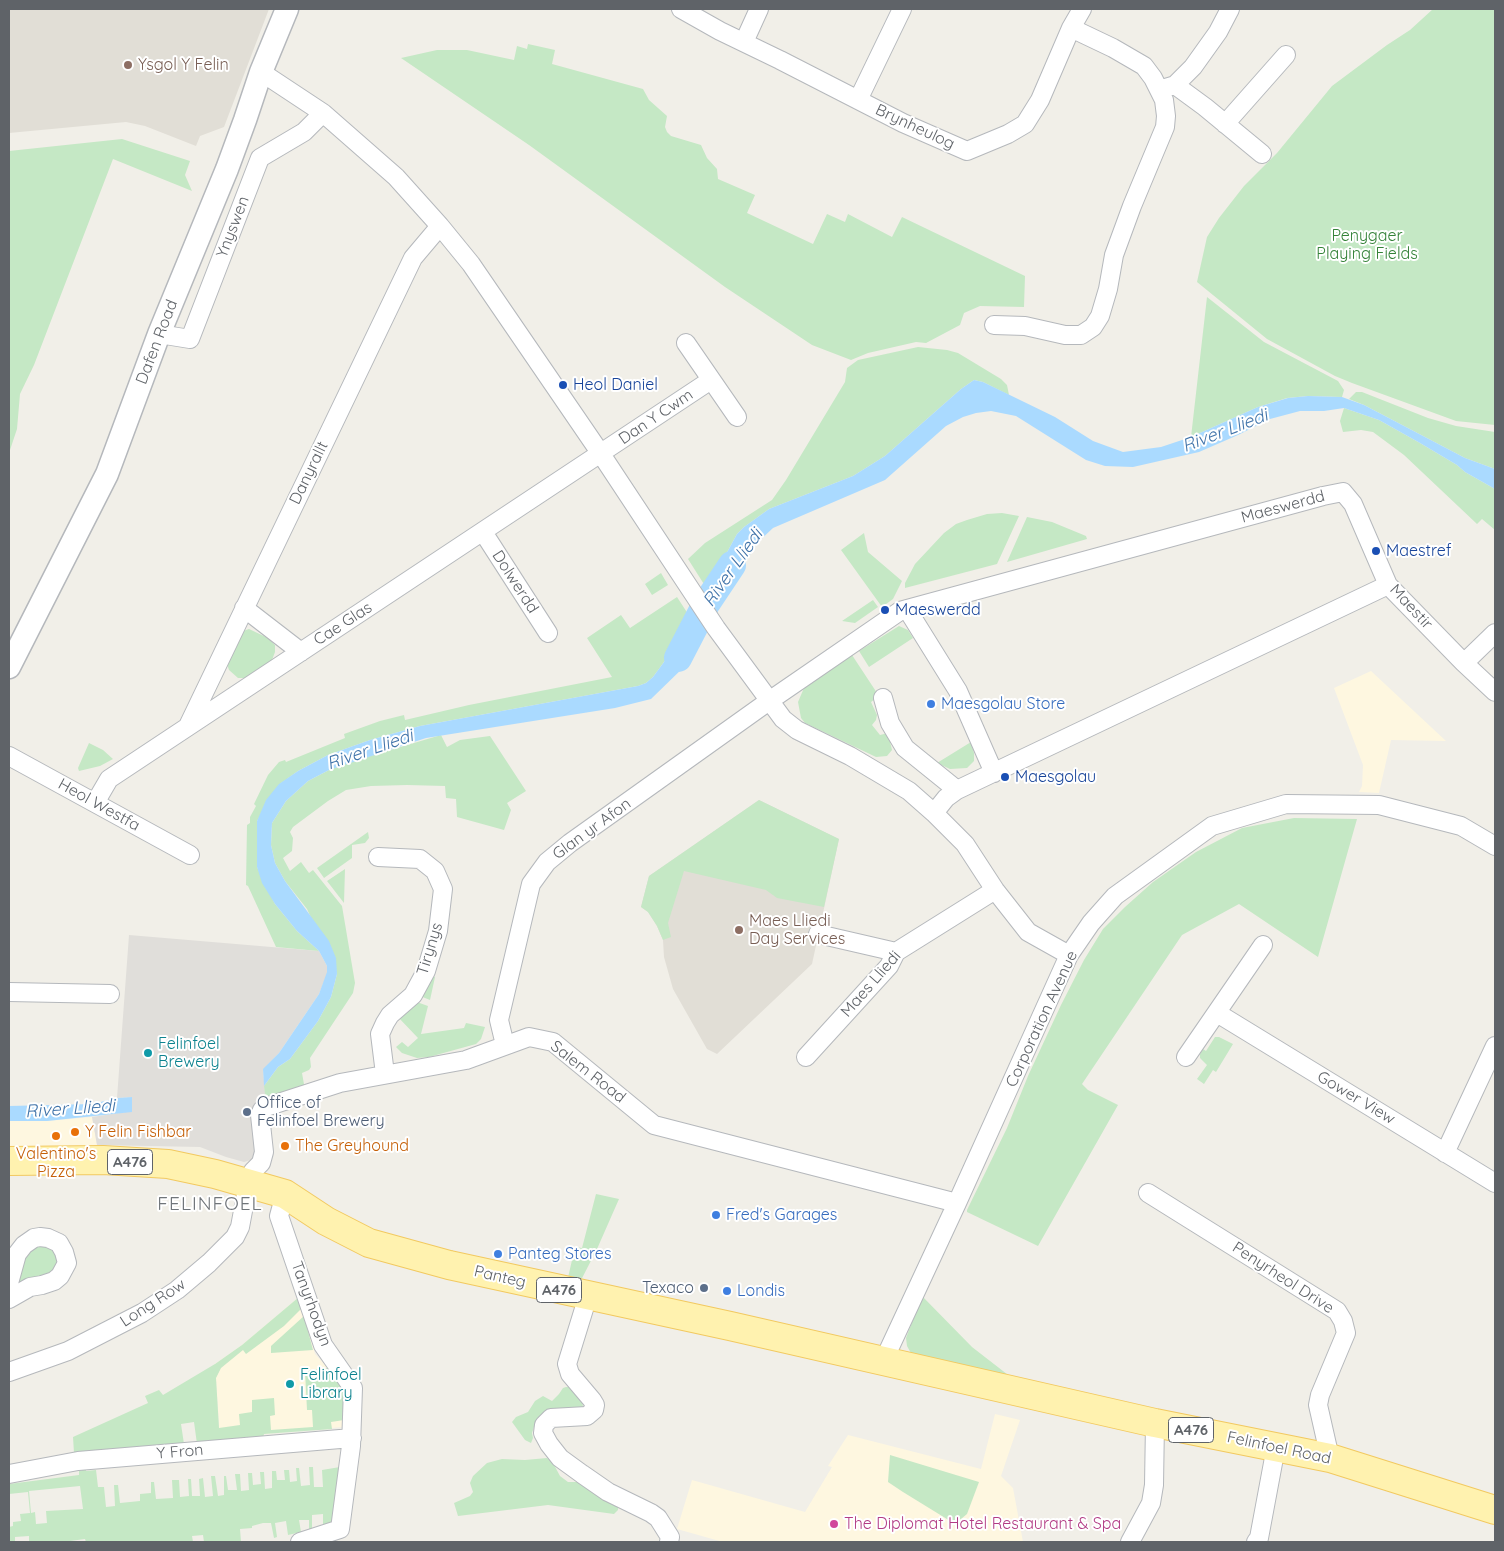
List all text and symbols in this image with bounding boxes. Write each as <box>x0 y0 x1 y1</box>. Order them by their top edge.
place label: Ysgol Y Felin <box>138 55 229 75</box>
marker: Ysgol Y Felin <box>122 59 134 71</box>
street label: Brynheulog <box>872 100 958 154</box>
street label: Ynyswen <box>212 193 254 261</box>
park label: Penygaer Playing Fields <box>1316 226 1418 264</box>
street label: Dafen Road <box>132 297 182 387</box>
place label: Heol Daniel <box>573 375 658 395</box>
marker: Heol Daniel <box>557 379 569 391</box>
street label: Dan Y Cwm <box>615 385 697 449</box>
water label: River Lliedi <box>1179 405 1271 457</box>
street label: Danyrallt <box>285 438 333 508</box>
street label: Maeswerdd <box>1239 487 1327 527</box>
water label: River Lliedi <box>698 525 768 611</box>
place label: Maestref <box>1386 541 1452 561</box>
marker: Maestref <box>1370 545 1382 557</box>
street label: Dolwerdd <box>488 547 542 617</box>
street label: Maestir <box>1385 581 1437 633</box>
street label: Cae Glas <box>310 598 376 650</box>
place label: Maeswerdd <box>895 600 981 620</box>
marker: Maeswerdd <box>879 604 891 616</box>
place label: Maesgolau Store <box>941 694 1065 714</box>
marker: Maesgolau Store <box>925 698 937 710</box>
water label: River Lliedi <box>324 725 416 775</box>
place label: Maesgolau <box>1015 767 1096 787</box>
marker: Maesgolau <box>999 771 1011 783</box>
street label: Heol Westfa <box>55 775 143 835</box>
street label: Glan yr Afon <box>549 794 635 864</box>
place label: Maes Lliedi Day Services <box>749 911 845 949</box>
street label: Tirynys <box>413 920 447 978</box>
marker: Maes Lliedi Day Services <box>733 924 745 936</box>
street label: Maes Lliedi <box>837 947 905 1021</box>
street label: Corporation Avenue <box>1002 948 1082 1090</box>
place label: Felinfoel Brewery <box>158 1034 220 1072</box>
street label: Salem Road <box>547 1037 629 1107</box>
marker: Felinfoel Brewery <box>142 1047 154 1059</box>
street label: Gower View <box>1314 1067 1398 1129</box>
place label: Office of Felinfoel Brewery <box>257 1093 385 1131</box>
water label: River Lliedi <box>24 1095 116 1123</box>
marker: Office of Felinfoel Brewery <box>241 1106 253 1118</box>
place label: Y Felin Fishbar <box>85 1122 192 1142</box>
marker: Y Felin Fishbar <box>69 1126 81 1138</box>
marker: Valentino's Pizza <box>50 1130 62 1142</box>
place label: The Greyhound <box>295 1136 409 1156</box>
marker: The Greyhound <box>279 1140 291 1152</box>
place label: Valentino's Pizza <box>16 1144 96 1182</box>
road number: A476 <box>108 1150 152 1174</box>
district label: FELINFOEL <box>156 1193 264 1215</box>
place label: Fred's Garages <box>726 1205 837 1225</box>
marker: Fred's Garages <box>710 1209 722 1221</box>
street label: Penyrheol Drive <box>1229 1238 1337 1318</box>
place label: Panteg Stores <box>508 1244 611 1264</box>
marker: Panteg Stores <box>492 1248 504 1260</box>
street label: Tanyrhodyn <box>287 1259 335 1349</box>
street label: Panteg <box>472 1262 528 1292</box>
street label: Long Row <box>117 1275 189 1331</box>
road number: A476 <box>536 1278 582 1302</box>
place label: Texaco <box>642 1278 694 1298</box>
place label: Londis <box>737 1281 785 1301</box>
marker: Texaco <box>698 1282 710 1294</box>
marker: Londis <box>721 1285 733 1297</box>
place label: Felinfoel Library <box>300 1365 362 1403</box>
marker: Felinfoel Library <box>284 1378 296 1390</box>
road number: A476 <box>1168 1418 1214 1442</box>
street label: Felinfoel Road <box>1225 1428 1333 1468</box>
street label: Y Fron <box>156 1440 204 1464</box>
place label: The Diplomat Hotel Restaurant & Spa <box>844 1514 1121 1534</box>
marker: The Diplomat Hotel Restaurant & Spa <box>828 1518 840 1530</box>

